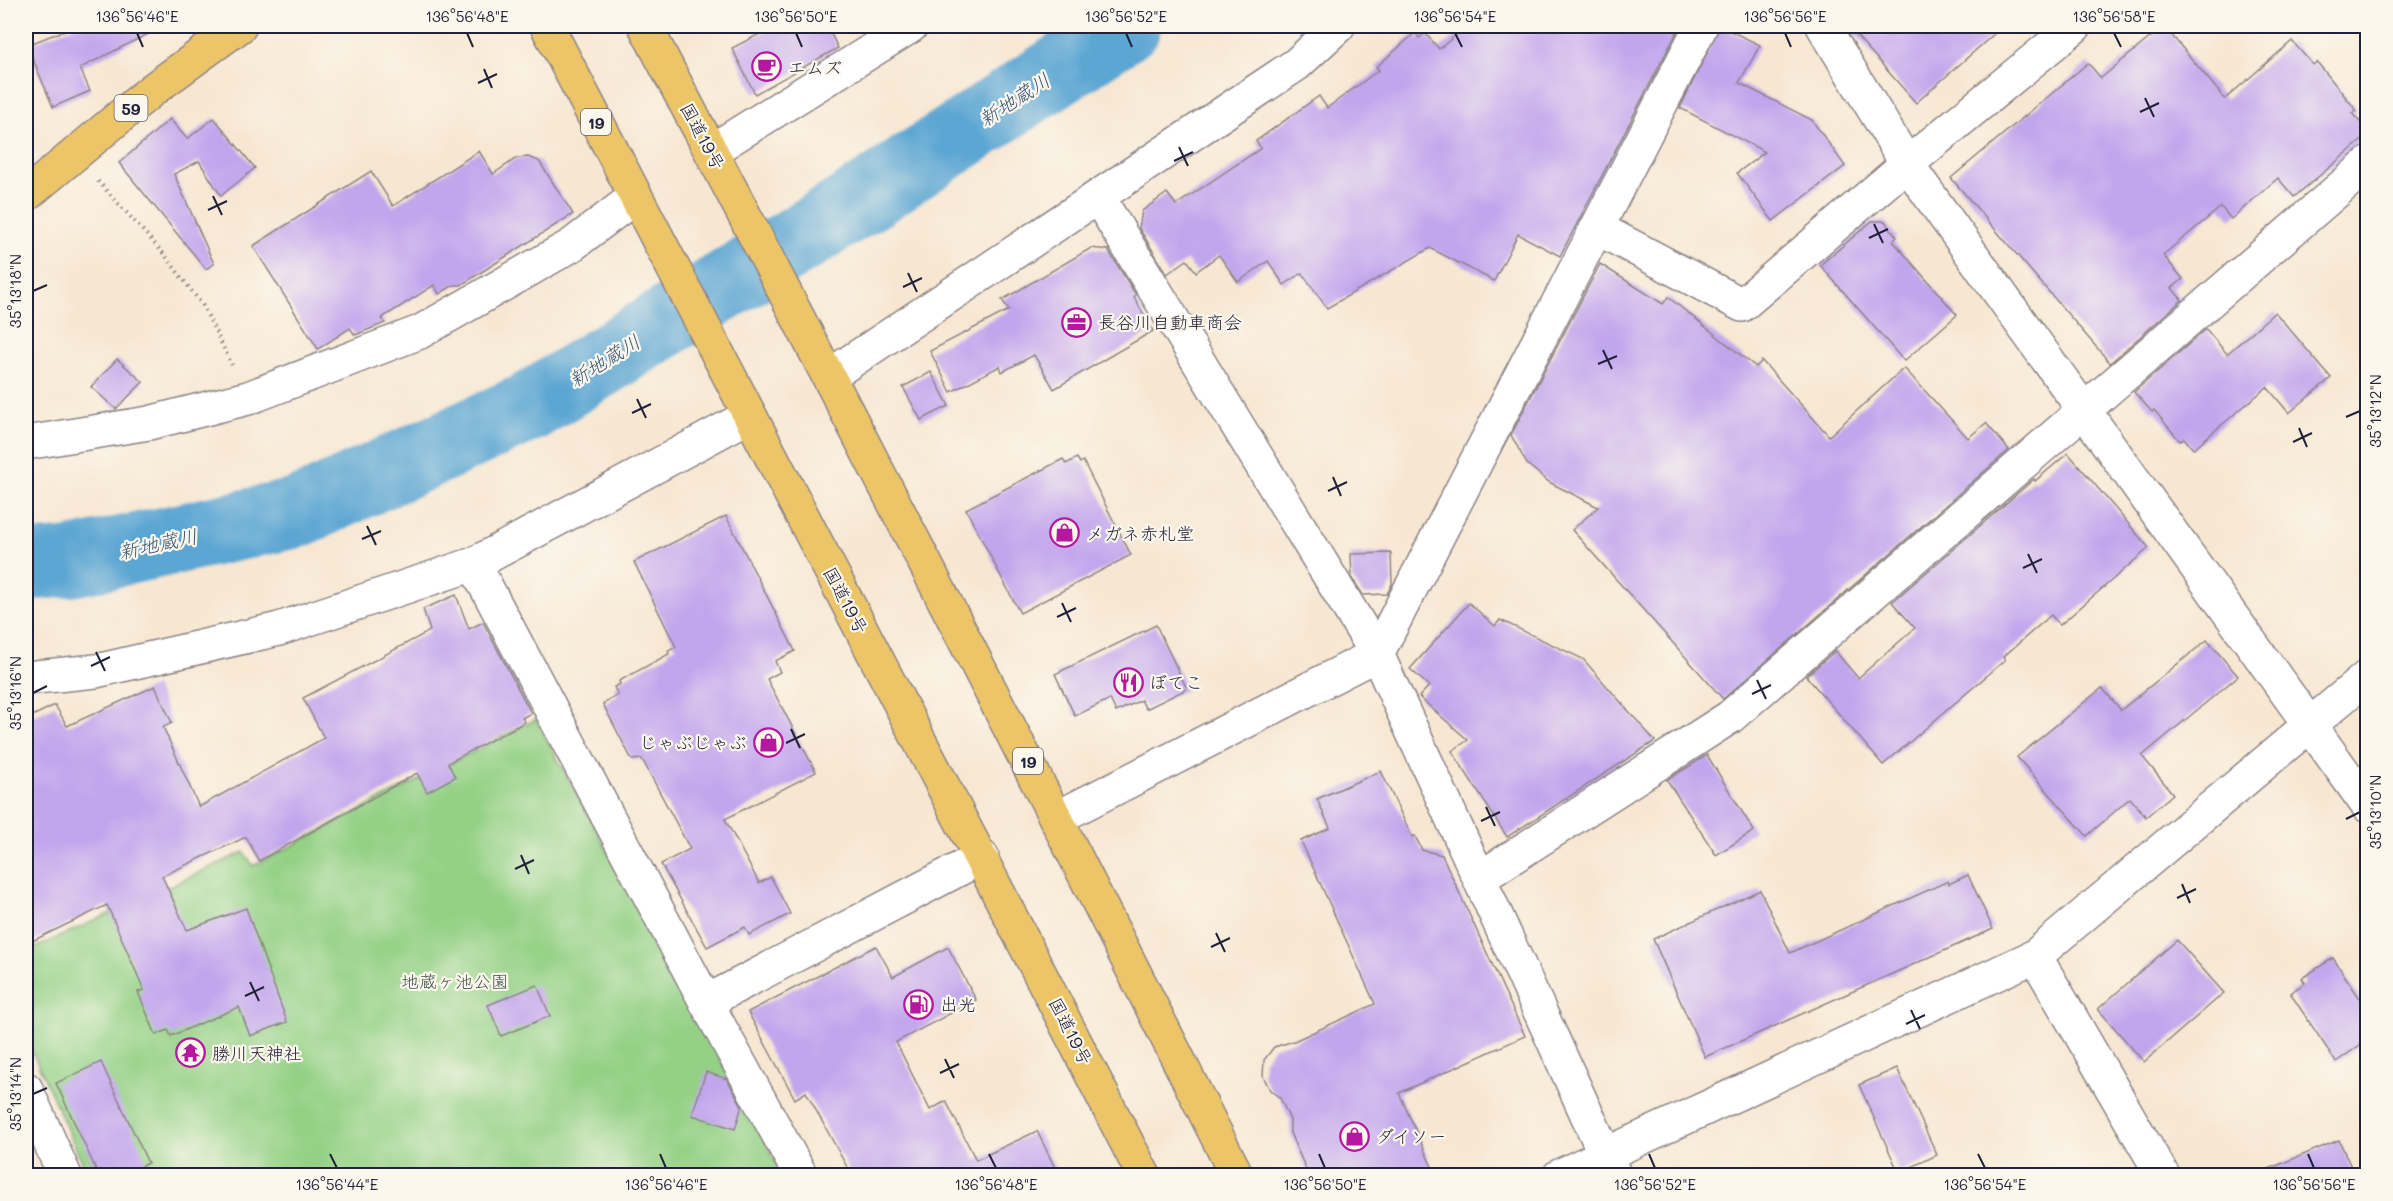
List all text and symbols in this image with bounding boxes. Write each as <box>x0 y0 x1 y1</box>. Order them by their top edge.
text: 136°56'46"E <box>95 6 179 26</box>
text: 136°56'48"E <box>425 6 509 26</box>
text: 136°56'50"E <box>754 6 838 26</box>
text: 136°56'52"E <box>1085 6 1168 26</box>
text: 136°56'54"E <box>1414 6 1497 26</box>
text: 136°56'56"E <box>1743 6 1827 26</box>
text: 136°56'58"E <box>2072 6 2156 26</box>
cafe icon: エムズ <box>751 51 783 83</box>
place label: エムズ <box>788 55 842 79</box>
water label: 新地蔵川 <box>973 66 1055 132</box>
road number: 59 <box>114 95 148 121</box>
street label: 国道19号 <box>675 98 731 174</box>
road number: 19 <box>581 109 611 135</box>
text: 35°13'18"N <box>5 254 25 328</box>
office icon: 長谷川自動車商会 <box>1061 306 1093 338</box>
place label: 長谷川自動車商会 <box>1098 310 1242 334</box>
water label: 新地蔵川 <box>563 328 645 392</box>
text: 35°13'12"N <box>2365 374 2385 448</box>
shop icon: メガネ赤札堂 <box>1049 517 1081 549</box>
place label: メガネ赤札堂 <box>1086 521 1194 545</box>
water label: 新地蔵川 <box>116 522 200 564</box>
street label: 国道19号 <box>818 562 874 638</box>
text: 35°13'16"N <box>5 656 25 730</box>
restaurant icon: ぼてこ <box>1112 666 1144 698</box>
place label: ぼてこ <box>1149 670 1203 694</box>
shop icon: じゃぶじゃぶ <box>752 726 784 758</box>
place label: じゃぶじゃぶ <box>639 730 747 754</box>
road number: 19 <box>1013 748 1043 774</box>
text: 35°13'10"N <box>2365 775 2385 849</box>
park label: 地蔵ヶ池公園 <box>401 969 509 993</box>
fuel station icon: 出光 <box>903 988 935 1020</box>
place label: 出光 <box>940 992 976 1016</box>
street label: 国道19号 <box>1044 993 1098 1069</box>
temple icon: 勝川天神社 <box>175 1037 207 1069</box>
place label: 勝川天神社 <box>212 1041 302 1065</box>
text: 35°13'14"N <box>5 1057 25 1131</box>
shop icon: ダイソー <box>1339 1120 1371 1152</box>
place label: ダイソー <box>1376 1124 1446 1148</box>
text: 136°56'44"E <box>296 1174 379 1194</box>
text: 136°56'46"E <box>624 1174 708 1194</box>
text: 136°56'48"E <box>954 1174 1038 1194</box>
text: 136°56'50"E <box>1283 1174 1367 1194</box>
text: 136°56'52"E <box>1614 1174 1697 1194</box>
text: 136°56'54"E <box>1944 1174 2027 1194</box>
text: 136°56'56"E <box>2272 1174 2356 1194</box>

